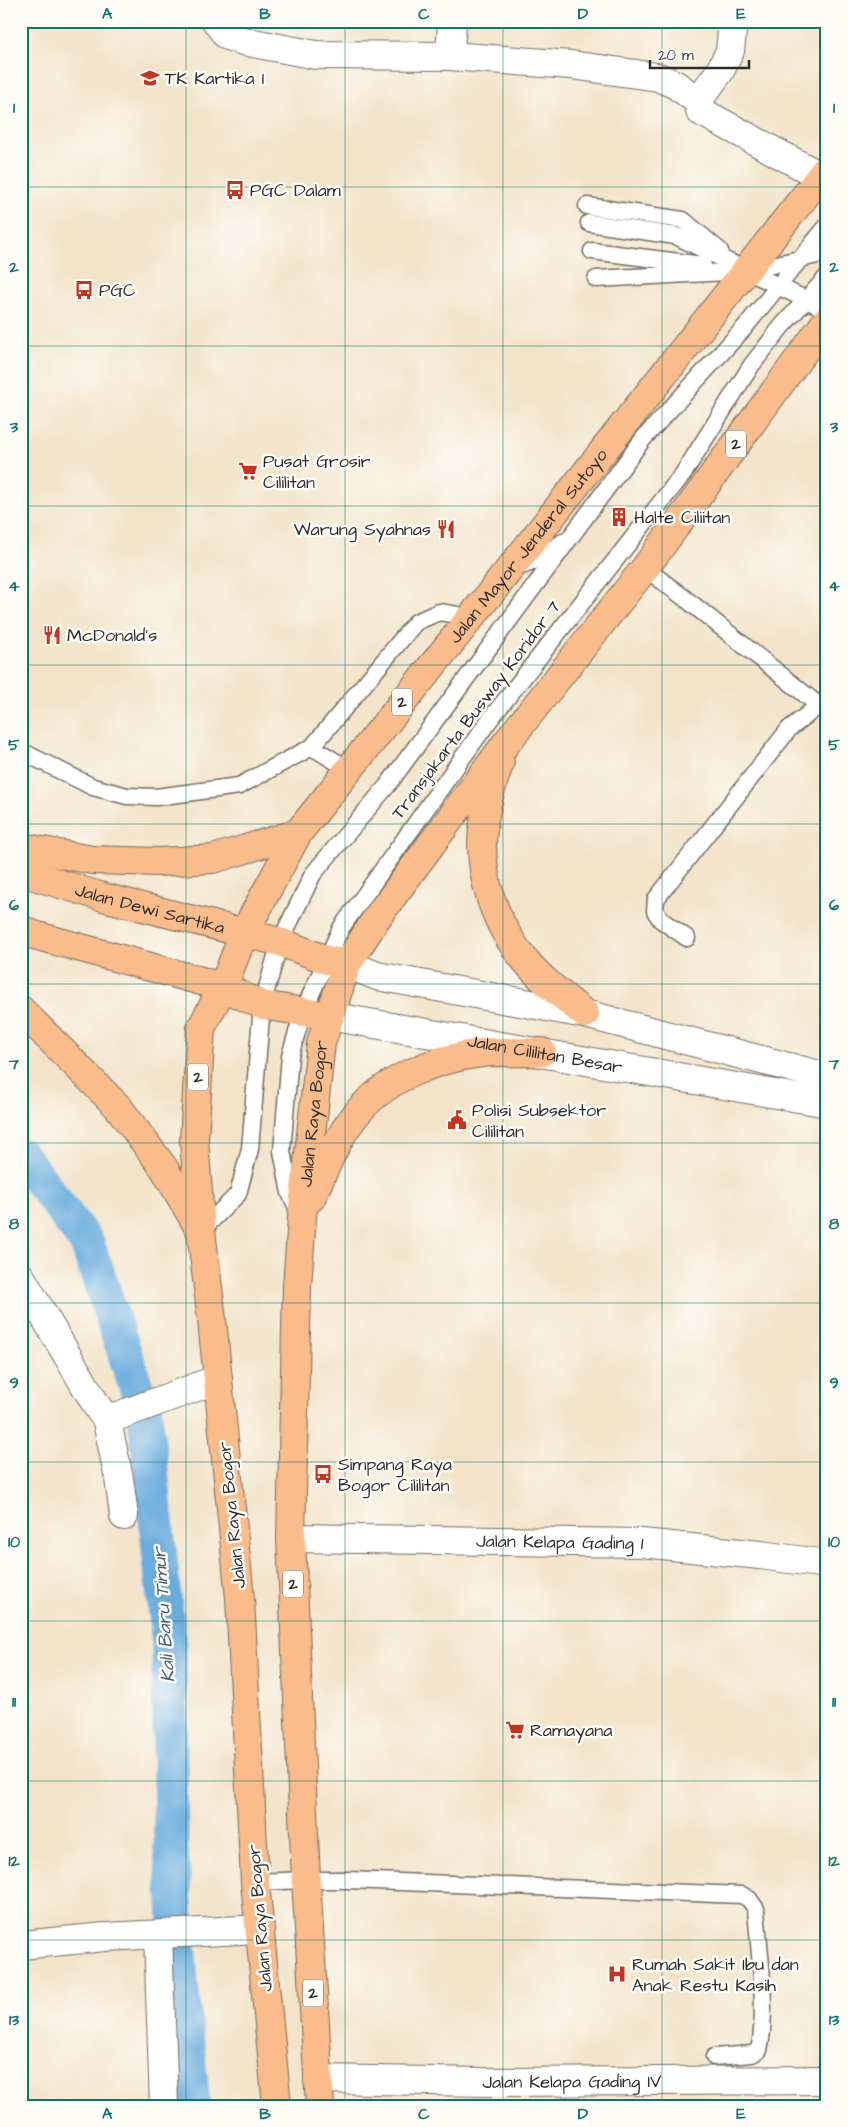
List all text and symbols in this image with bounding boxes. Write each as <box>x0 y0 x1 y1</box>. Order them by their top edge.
text: A <box>102 3 113 25</box>
text: B <box>259 3 271 25</box>
text: C <box>418 3 430 25</box>
text: D <box>578 3 589 25</box>
text: E <box>736 3 746 25</box>
scale bar <box>650 38 749 70</box>
text: 20 m <box>658 45 694 66</box>
place label: TK Kartika I <box>165 66 264 91</box>
school or university icon: TK Kartika I <box>139 67 161 89</box>
text: 1 <box>13 97 16 119</box>
text: 1 <box>833 97 836 119</box>
place label: PGC Dalam <box>250 178 341 203</box>
bus stop icon: PGC Dalam <box>224 179 246 201</box>
text: 2 <box>8 256 19 278</box>
text: 2 <box>828 256 839 278</box>
place label: PGC <box>99 278 136 303</box>
bus stop icon: PGC <box>73 279 95 301</box>
text: 3 <box>9 416 19 438</box>
text: 3 <box>829 416 839 438</box>
road number: 2 <box>726 430 746 458</box>
street label: Jalan Mayor Jenderal Sutoyo <box>442 443 613 649</box>
place label: Pusat Grosir Cililitan <box>263 449 371 495</box>
supermarket icon: Pusat Grosir Cililitan <box>237 460 259 482</box>
place label: Halte Ciliitan <box>634 505 730 530</box>
building icon: Halte Ciliitan <box>608 506 630 528</box>
place label: Warung Syahnas <box>294 517 431 543</box>
restaurant icon: Warung Syahnas <box>435 518 457 540</box>
text: 4 <box>9 575 20 597</box>
text: 4 <box>829 575 840 597</box>
street label: Transjakarta Busway Koridor 7 <box>386 596 567 825</box>
place label: McDonald's <box>67 623 157 648</box>
restaurant icon: McDonald's <box>41 624 63 646</box>
road number: 2 <box>392 689 412 716</box>
text: 5 <box>8 734 20 756</box>
text: 5 <box>828 734 840 756</box>
street label: Jalan Dewi Sartika <box>72 877 227 940</box>
text: 6 <box>9 894 19 916</box>
text: 6 <box>829 894 839 916</box>
street label: Jalan Cililitan Besar <box>465 1028 624 1080</box>
street label: Jalan Raya Bogor <box>293 1039 334 1188</box>
text: 7 <box>8 1053 19 1075</box>
text: 7 <box>828 1053 839 1075</box>
road number: 2 <box>188 1064 208 1090</box>
place label: Polisi Subsektor Cililitan <box>472 1098 606 1144</box>
public building icon: Polisi Subsektor Cililitan <box>446 1109 468 1131</box>
text: 8 <box>9 1213 20 1235</box>
text: 8 <box>829 1213 840 1235</box>
text: 9 <box>9 1372 19 1394</box>
text: 9 <box>829 1372 839 1394</box>
street label: Jalan Raya Bogor <box>212 1440 253 1590</box>
place label: Simpang Raya Bogor Cililitan <box>338 1452 452 1499</box>
bus stop icon: Simpang Raya Bogor Cililitan <box>312 1463 334 1485</box>
street label: Jalan Kelapa Gading I <box>476 1528 645 1556</box>
text: 10 <box>8 1531 20 1553</box>
text: 10 <box>828 1531 840 1553</box>
water label: Kali Baru Timur <box>146 1544 182 1683</box>
road number: 2 <box>283 1570 303 1598</box>
text: 11 <box>12 1691 17 1713</box>
text: 11 <box>832 1691 837 1713</box>
place label: Ramayana <box>530 1718 612 1744</box>
supermarket icon: Ramayana <box>504 1719 526 1741</box>
street label: Jalan Raya Bogor <box>241 1843 280 1992</box>
text: 12 <box>8 1850 20 1872</box>
text: 12 <box>828 1850 840 1872</box>
place label: Rumah Sakit Ibu dan Anak Restu Kasih <box>632 1952 799 1998</box>
hospital icon: Rumah Sakit Ibu dan Anak Restu Kasih <box>606 1963 628 1985</box>
road number: 2 <box>303 1980 323 2006</box>
text: 13 <box>9 2009 20 2031</box>
text: 13 <box>829 2009 840 2031</box>
street label: Jalan Kelapa Gading IV <box>482 2068 662 2095</box>
text: A <box>102 2103 113 2125</box>
text: B <box>259 2103 271 2125</box>
text: C <box>418 2103 430 2125</box>
text: D <box>578 2103 589 2125</box>
text: E <box>736 2103 746 2125</box>

